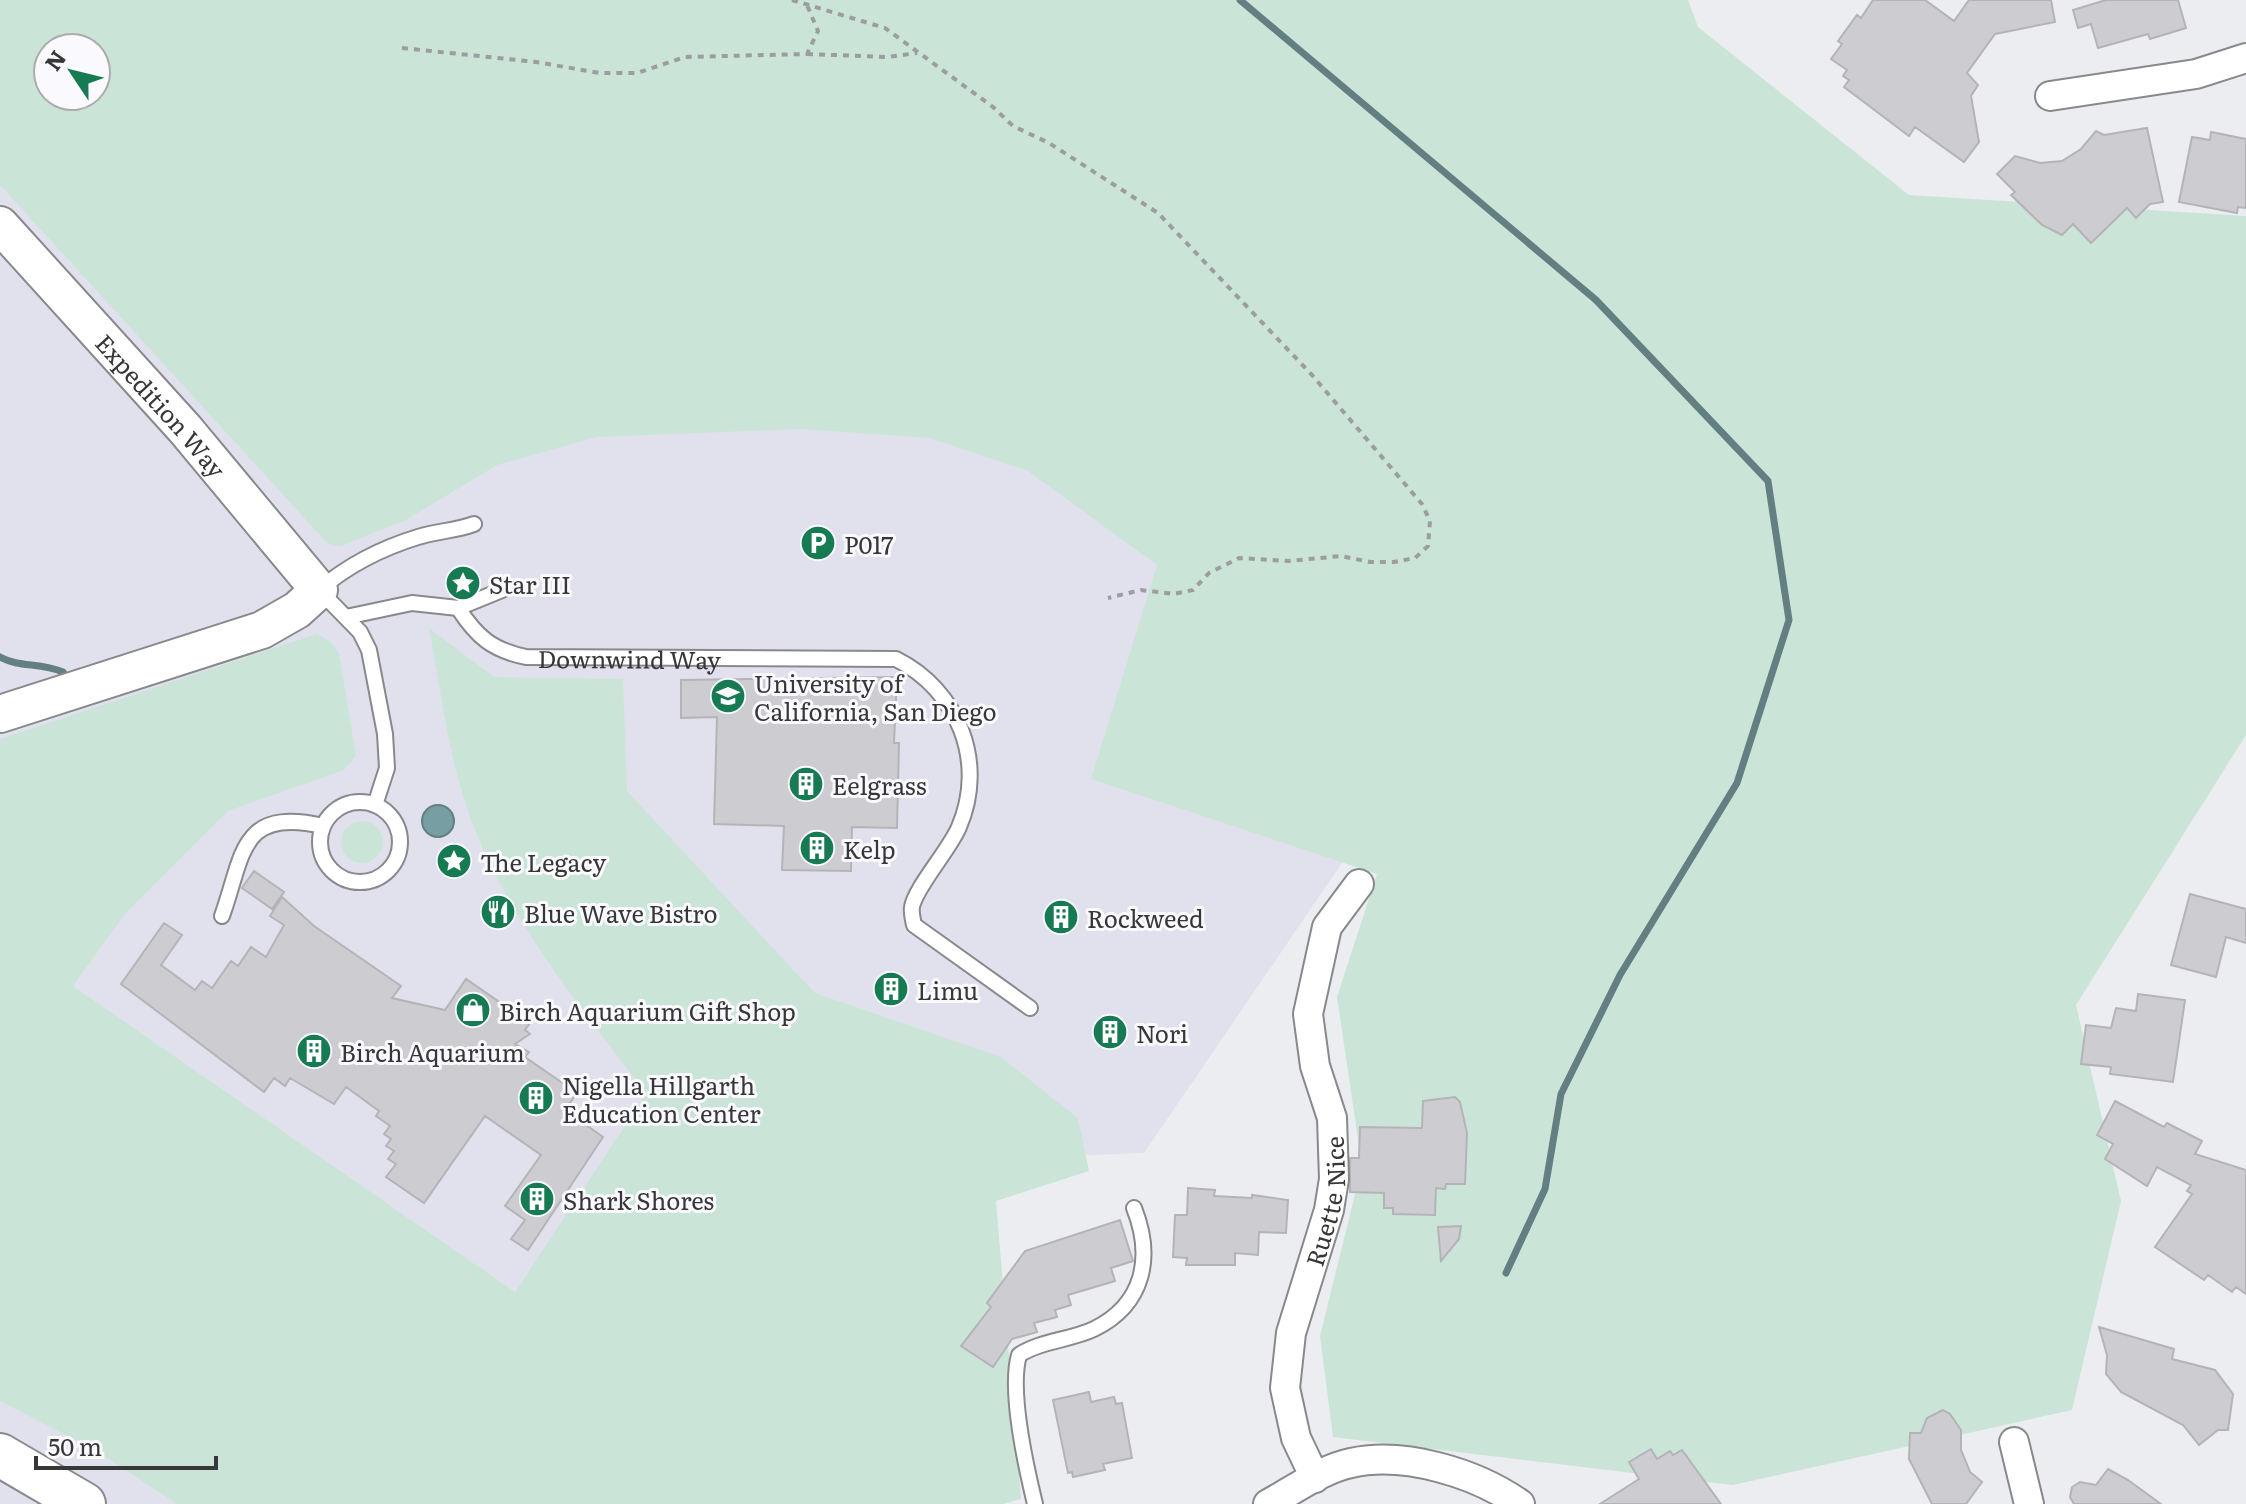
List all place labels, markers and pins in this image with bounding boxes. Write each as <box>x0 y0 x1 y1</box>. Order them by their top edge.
parking icon: P017 <box>799 524 837 562</box>
place label: P017 <box>844 526 894 561</box>
place icon: Star III <box>444 564 482 602</box>
place label: Star III <box>489 566 571 601</box>
place label: University of California, San Diego <box>754 665 997 728</box>
school or university icon: University of California, San Diego <box>709 677 747 715</box>
building icon: Eelgrass <box>787 765 825 803</box>
place label: Eelgrass <box>832 767 927 802</box>
building icon: Kelp <box>798 829 836 867</box>
place label: Kelp <box>843 831 895 866</box>
place icon: The Legacy <box>435 842 473 880</box>
place label: The Legacy <box>480 844 606 879</box>
restaurant icon: Blue Wave Bistro <box>479 893 517 931</box>
place label: Blue Wave Bistro <box>524 895 718 930</box>
building icon: Rockweed <box>1042 898 1080 936</box>
place label: Rockweed <box>1087 900 1204 935</box>
building icon: Limu <box>872 970 910 1008</box>
place label: Limu <box>917 972 978 1007</box>
shop icon: Birch Aquarium Gift Shop <box>454 991 492 1029</box>
place label: Birch Aquarium Gift Shop <box>499 993 796 1028</box>
building icon: Nori <box>1091 1013 1129 1051</box>
place label: Nori <box>1136 1015 1188 1050</box>
building icon: Birch Aquarium <box>295 1032 333 1070</box>
place label: Birch Aquarium <box>340 1034 525 1069</box>
place label: Nigella Hillgarth Education Center <box>562 1067 761 1130</box>
building icon: Nigella Hillgarth Education Center <box>517 1079 555 1117</box>
building icon: Shark Shores <box>518 1180 556 1218</box>
place label: Shark Shores <box>563 1182 714 1217</box>

